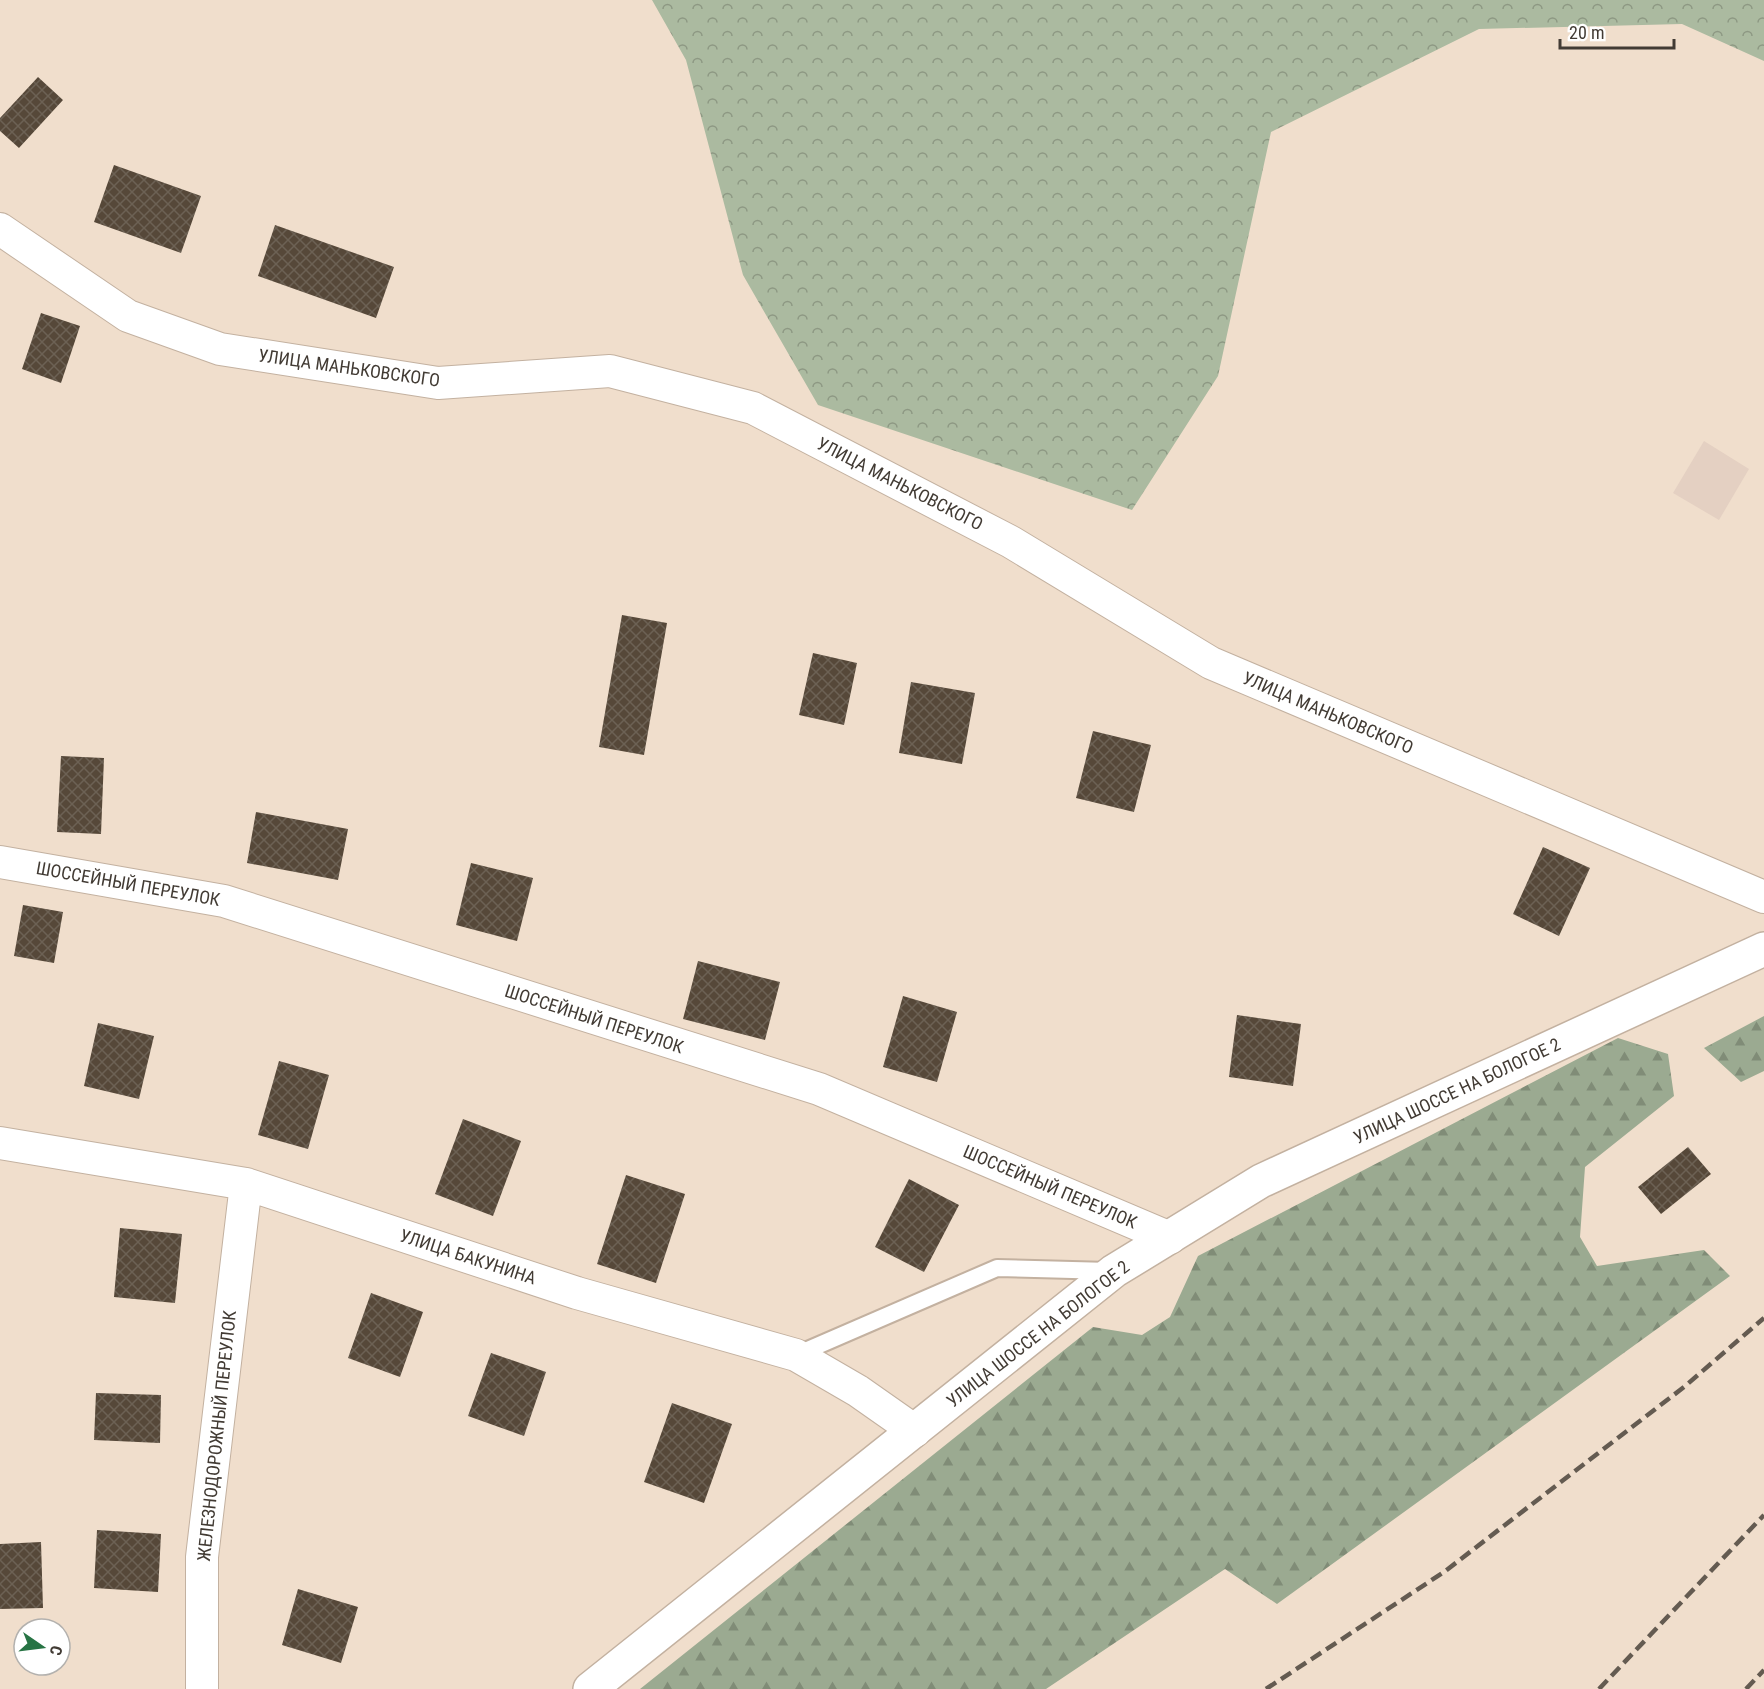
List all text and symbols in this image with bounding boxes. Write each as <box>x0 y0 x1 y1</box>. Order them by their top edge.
scale bar <box>1560 12 1674 50</box>
text: 20 m <box>1569 22 1604 43</box>
street label: УЛИЦА МАНЬКОВСКОГО <box>257 344 441 391</box>
street label: УЛИЦА МАНЬКОВСКОГО <box>814 433 987 535</box>
street label: УЛИЦА МАНЬКОВСКОГО <box>1240 667 1417 758</box>
street label: ШОССЕЙНЫЙ ПЕРЕУЛОК <box>34 857 222 910</box>
street label: ШОССЕЙНЫЙ ПЕРЕУЛОК <box>502 980 686 1057</box>
street label: УЛИЦА ШОССЕ НА БОЛОГОЕ 2 <box>1350 1033 1564 1148</box>
street label: ШОССЕЙНЫЙ ПЕРЕУЛОК <box>960 1140 1140 1233</box>
street label: УЛИЦА БАКУНИНА <box>397 1225 540 1289</box>
street label: УЛИЦА ШОССЕ НА БОЛОГОЕ 2 <box>942 1256 1133 1411</box>
street label: ЖЕЛЕЗНОДОРОЖНЫЙ ПЕРЕУЛОК <box>193 1310 240 1562</box>
north arrow <box>12 1617 72 1677</box>
text: С <box>46 1644 66 1657</box>

